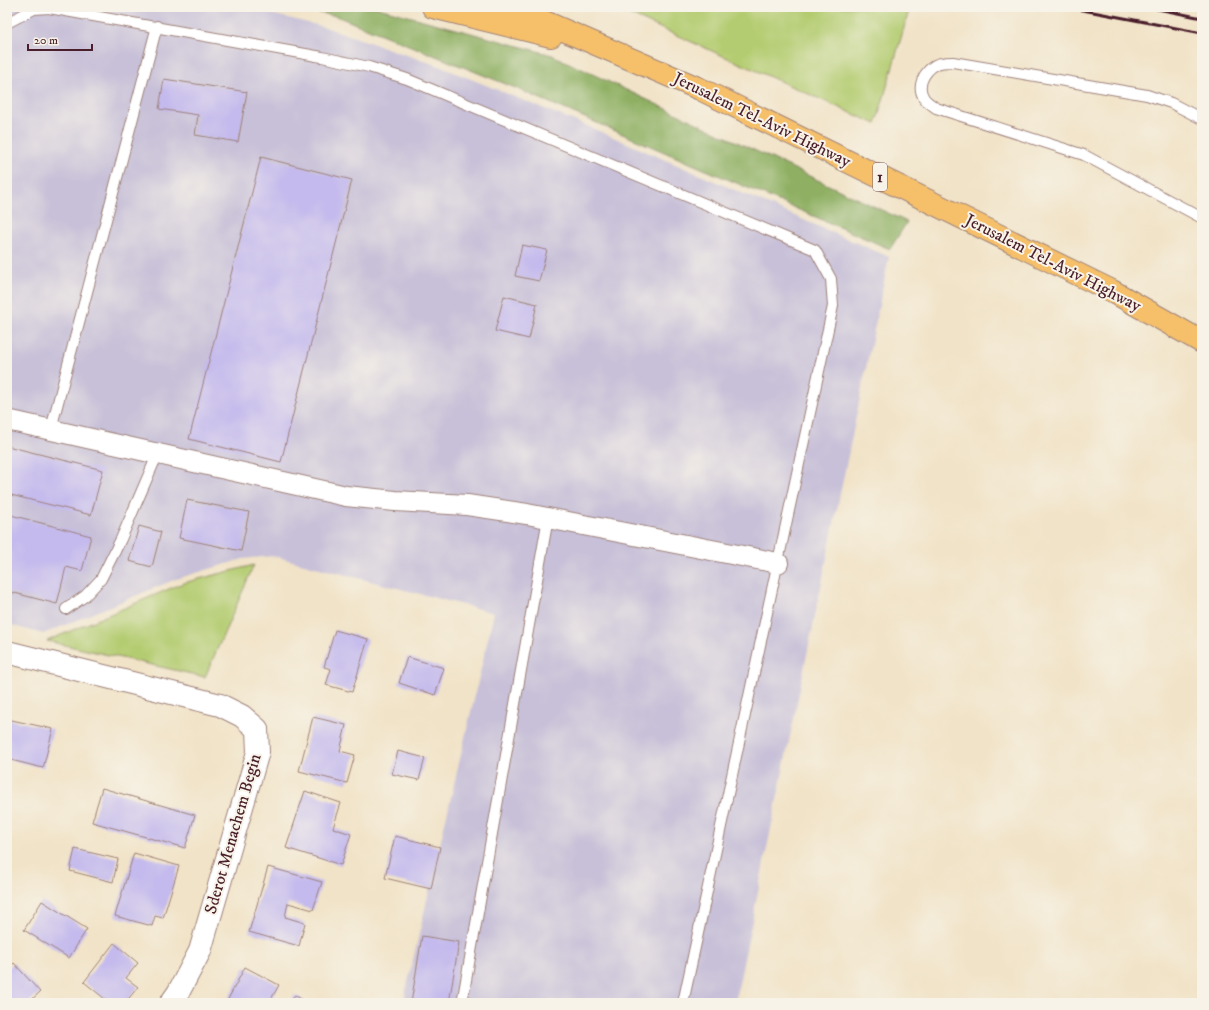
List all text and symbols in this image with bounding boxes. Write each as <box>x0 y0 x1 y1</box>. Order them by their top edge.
scale bar <box>28 26 92 52</box>
text: 20 m <box>34 33 58 48</box>
street label: Jerusalem Tel-Aviv Highway <box>668 67 855 173</box>
road number: 1 <box>873 163 887 191</box>
street label: Jerusalem Tel-Aviv Highway <box>959 208 1146 317</box>
street label: Sderot Menachem Begin <box>200 751 266 917</box>

